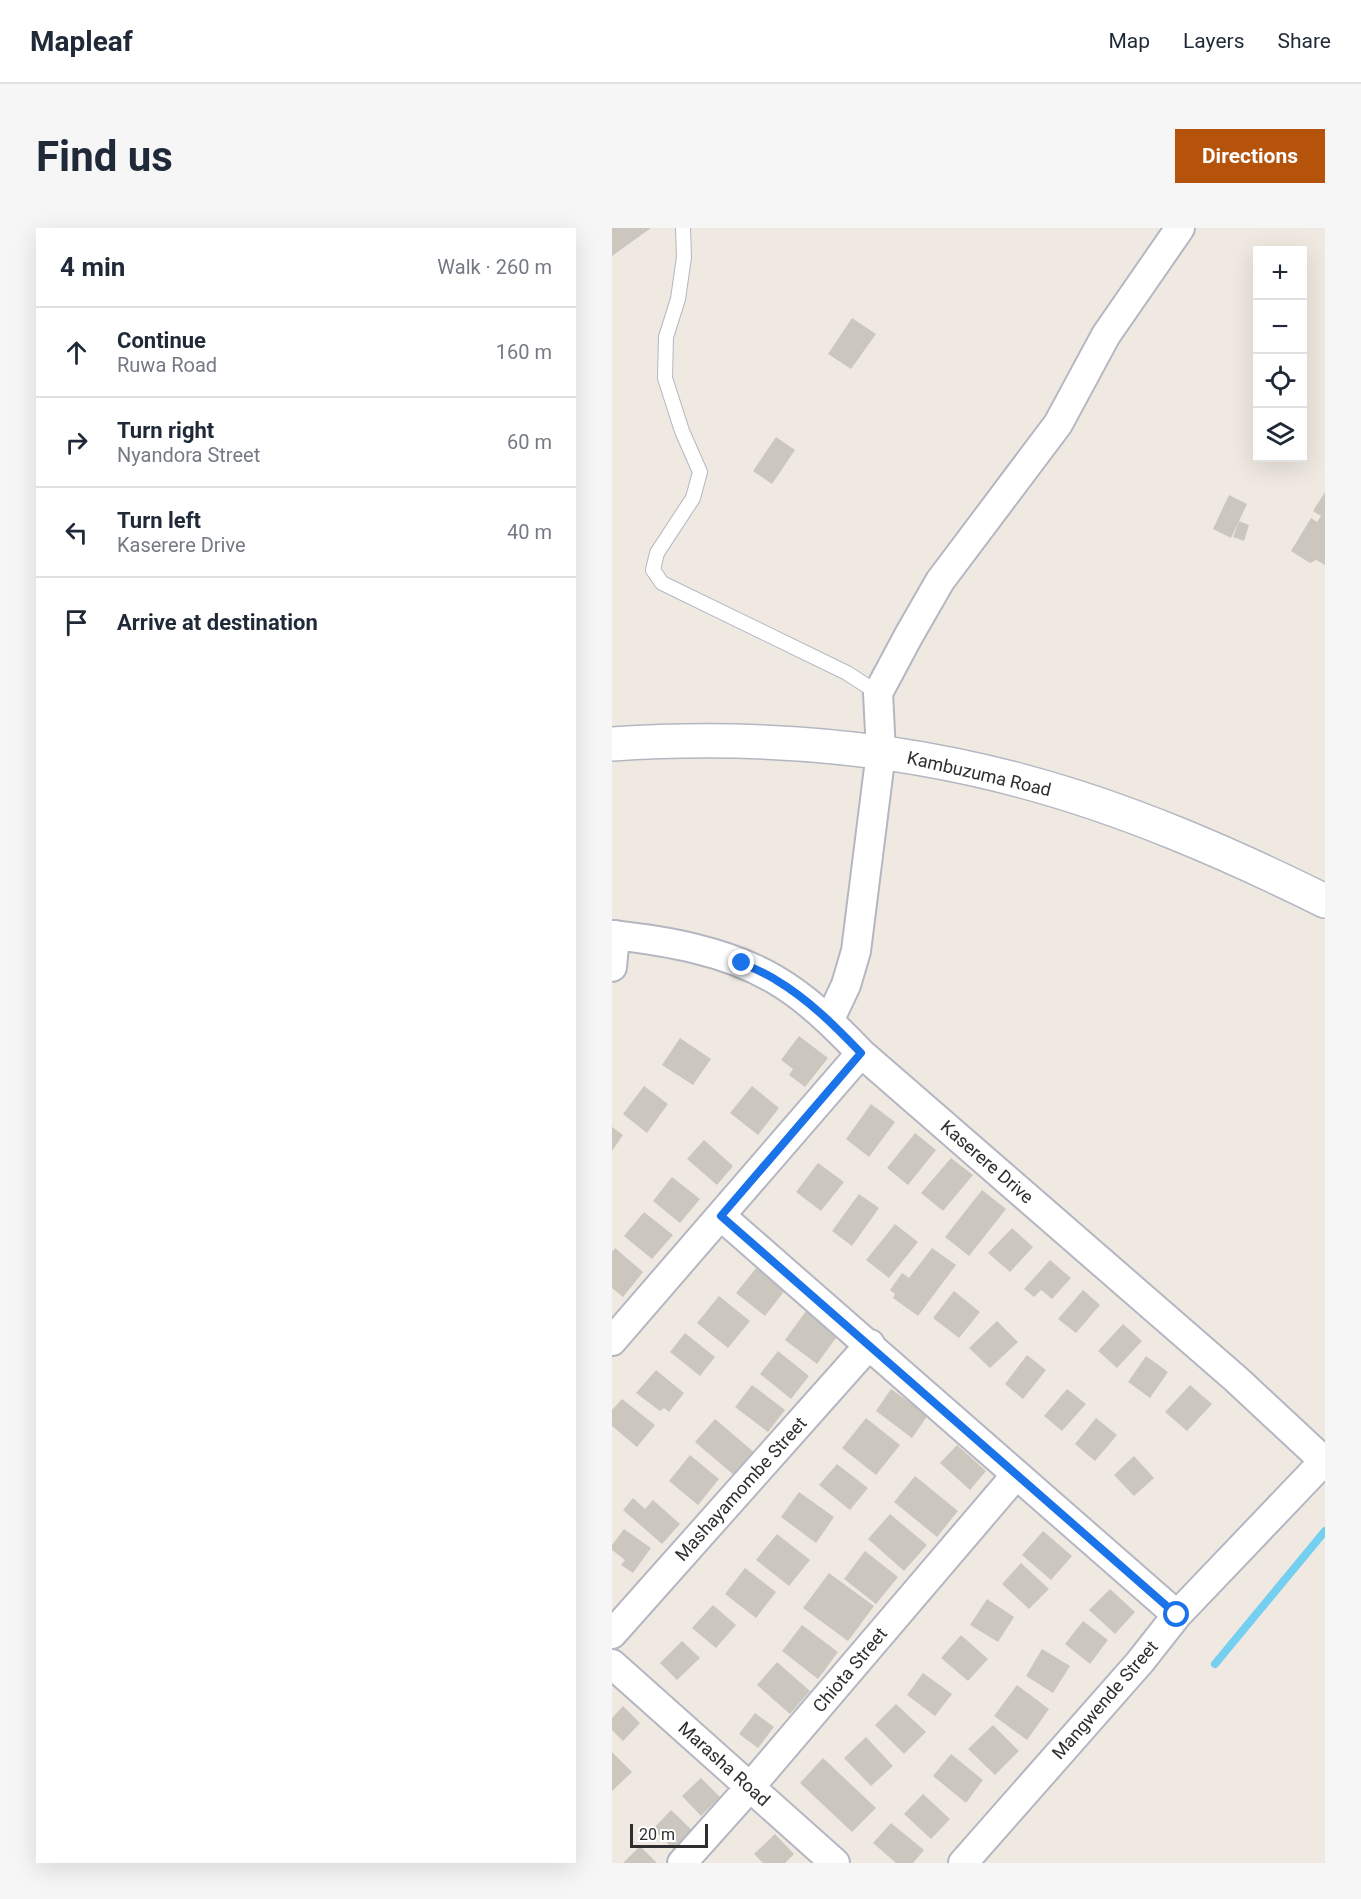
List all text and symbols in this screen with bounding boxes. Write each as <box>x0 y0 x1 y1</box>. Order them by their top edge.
text: Mapleaf <box>30 25 133 58</box>
text: Map <box>1108 29 1150 53</box>
text: Layers <box>1183 29 1244 53</box>
text: Share <box>1277 29 1331 53</box>
button: Directions <box>1175 129 1325 183</box>
text: Find us <box>36 132 173 181</box>
map controls <box>1253 246 1307 462</box>
button: + <box>1253 246 1307 300</box>
text: 4 min <box>60 252 125 282</box>
text: Walk · 260 m <box>437 255 552 279</box>
button: − <box>1253 300 1307 354</box>
text: Continue <box>117 328 206 353</box>
icon: ahead <box>60 336 93 369</box>
text: 160 m <box>496 340 552 364</box>
text: Ruwa Road <box>117 353 217 377</box>
button: locate <box>1253 354 1307 408</box>
button: layers <box>1253 408 1307 462</box>
text: Turn right <box>117 418 214 443</box>
icon: right <box>60 426 93 459</box>
text: 60 m <box>507 430 552 454</box>
text: Nyandora Street <box>117 443 260 467</box>
text: Turn left <box>117 508 201 533</box>
icon: left <box>60 516 93 549</box>
text: 40 m <box>507 520 552 544</box>
text: Kaserere Drive <box>117 533 246 557</box>
icon: arrive <box>60 606 93 639</box>
text: Arrive at destination <box>117 610 318 635</box>
street label: Kambuzuma Road <box>905 747 1053 800</box>
route end <box>728 949 754 975</box>
street label: Kaserere Drive <box>937 1116 1038 1208</box>
street label: Mashayamombe Street <box>671 1412 811 1565</box>
route start <box>1163 1601 1189 1627</box>
street label: Chiota Street <box>808 1623 891 1716</box>
street label: Mangwende Street <box>1047 1636 1162 1763</box>
street label: Marasha Road <box>674 1717 774 1810</box>
scale bar <box>630 1821 708 1848</box>
text: 20 m <box>639 1825 675 1844</box>

